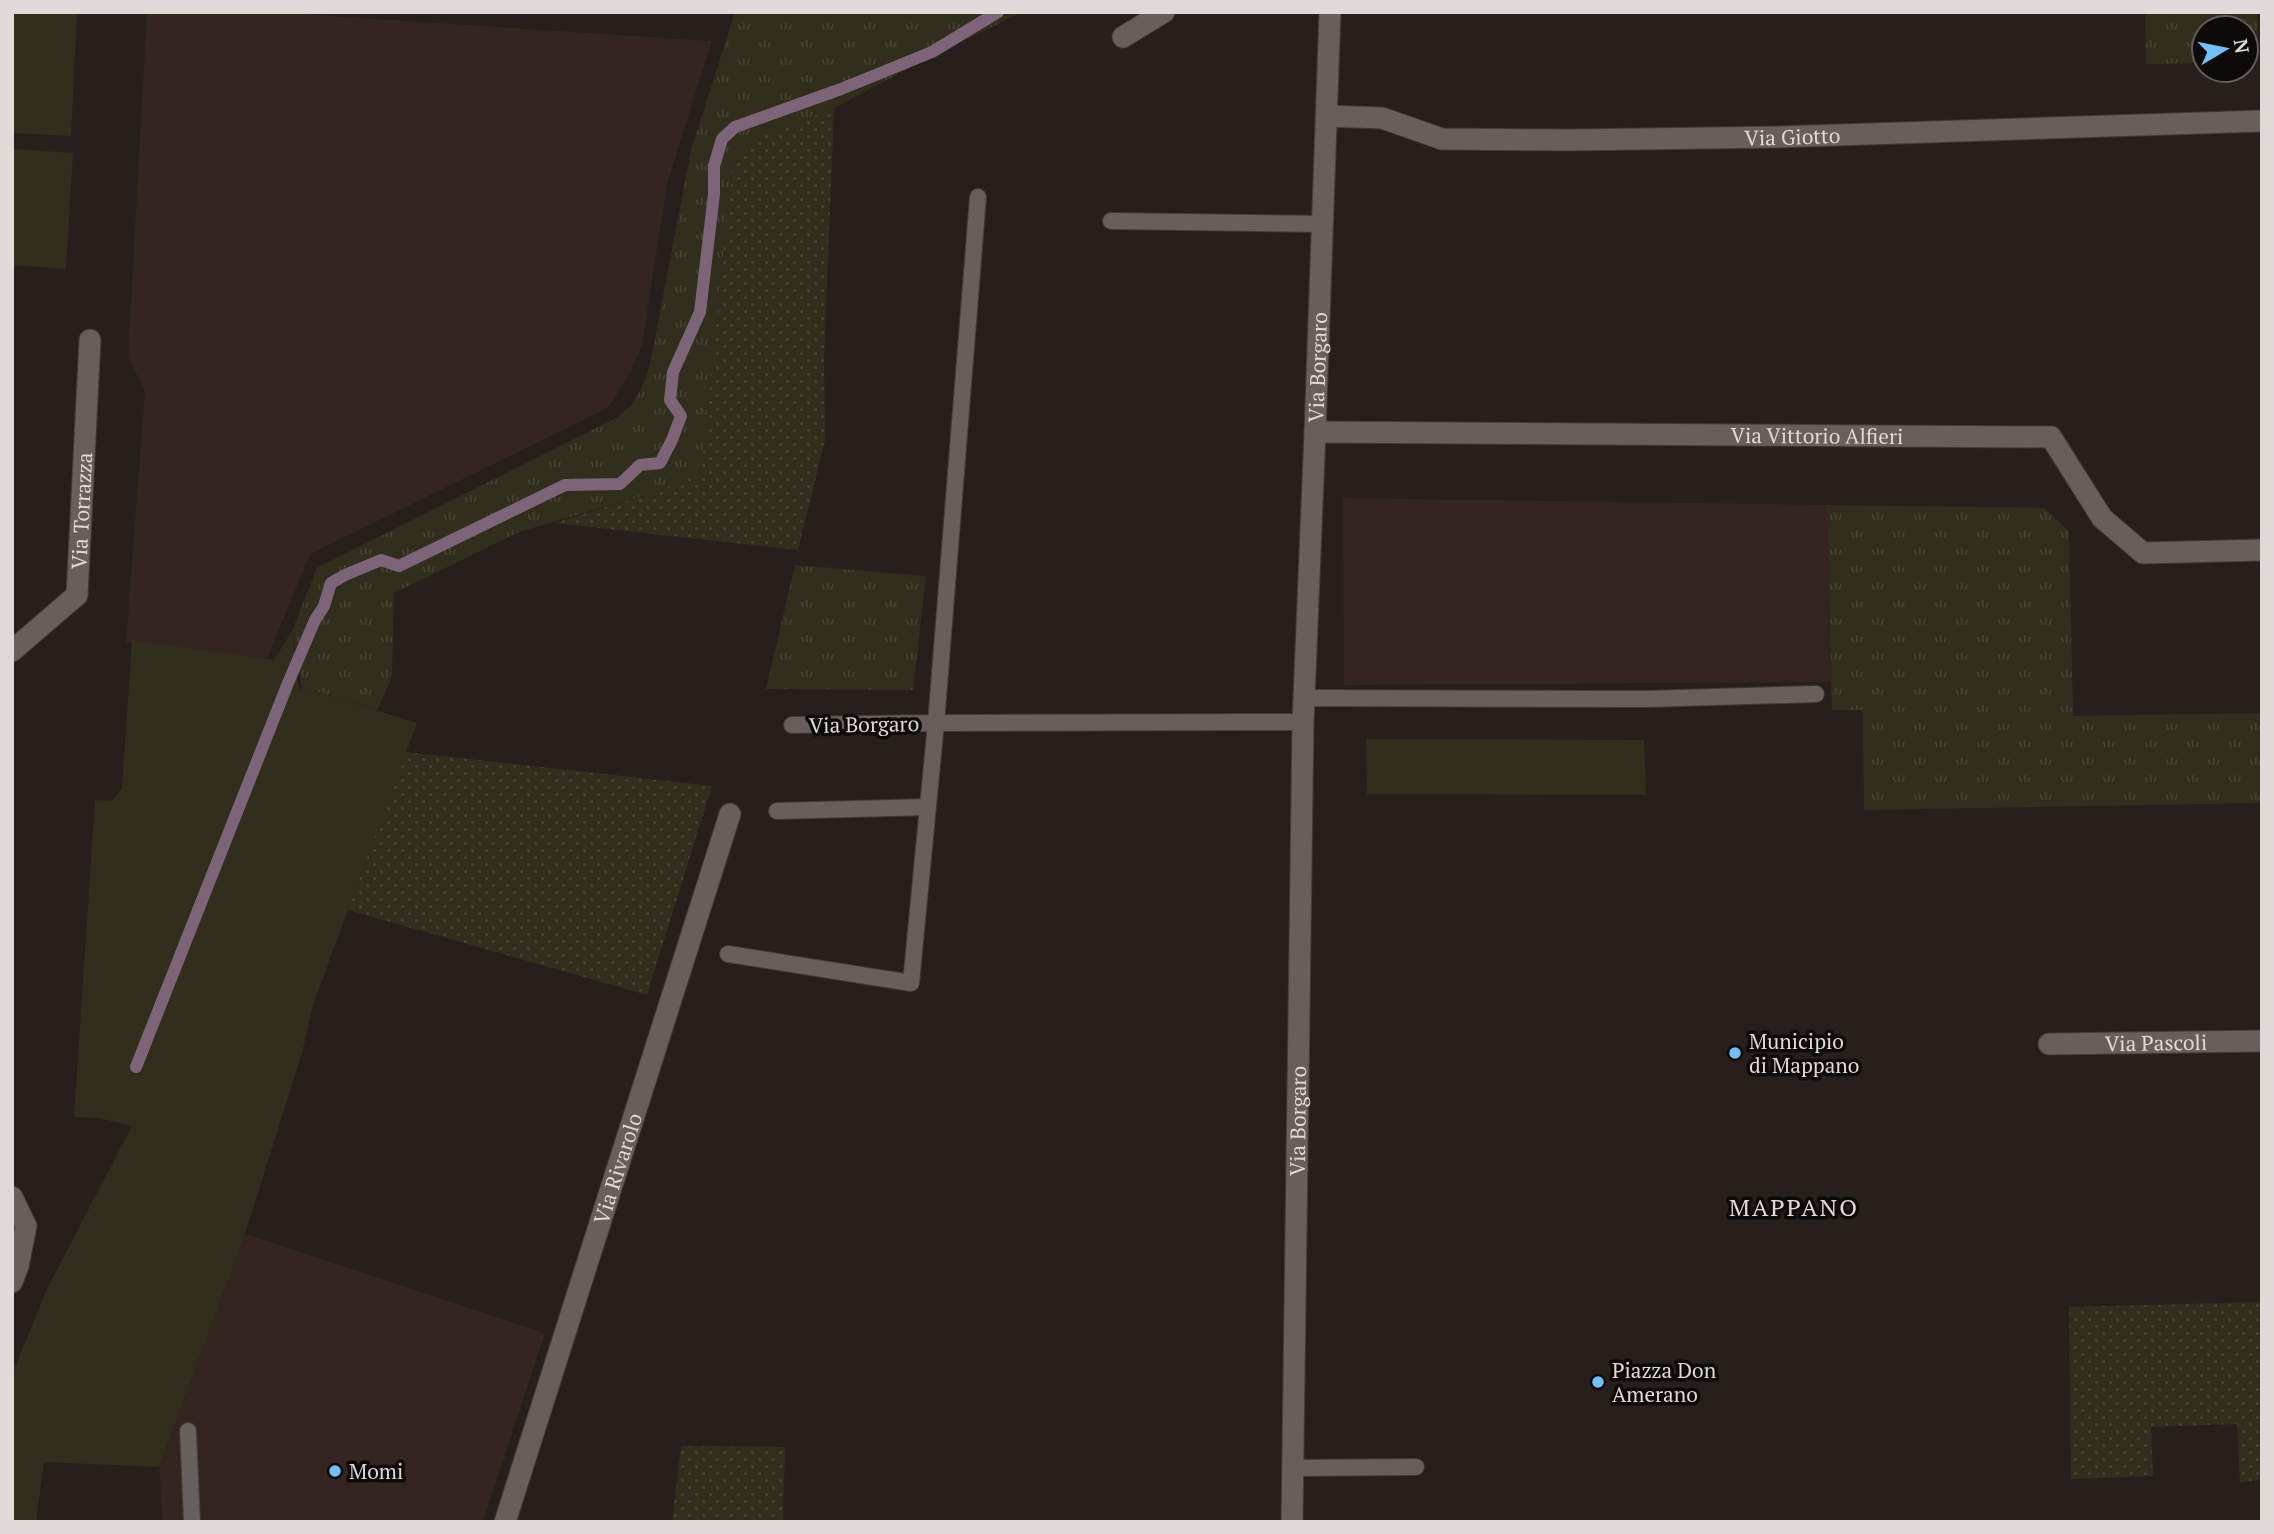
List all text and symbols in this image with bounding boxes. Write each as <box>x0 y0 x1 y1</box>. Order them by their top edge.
north arrow <box>2190 14 2260 84</box>
text: N <box>2229 37 2256 56</box>
street label: Via Giotto <box>1744 121 1841 151</box>
street label: Via Borgaro <box>1301 312 1333 423</box>
street label: Via Vittorio Alfieri <box>1731 421 1903 450</box>
street label: Via Torrazza <box>64 451 98 570</box>
street label: Via Borgaro <box>809 709 919 739</box>
place label: Municipio di Mappano <box>1749 1027 1859 1079</box>
street label: Via Pascoli <box>2105 1028 2207 1057</box>
marker: Municipio di Mappano <box>1727 1045 1743 1061</box>
street label: Via Borgaro <box>1283 1066 1312 1176</box>
street label: Via Rivarolo <box>587 1109 648 1227</box>
district label: MAPPANO <box>1729 1191 1859 1223</box>
place label: Piazza Don Amerano <box>1612 1356 1717 1408</box>
marker: Piazza Don Amerano <box>1590 1374 1606 1390</box>
place label: Momi <box>349 1457 403 1485</box>
marker: Momi <box>327 1463 343 1479</box>

